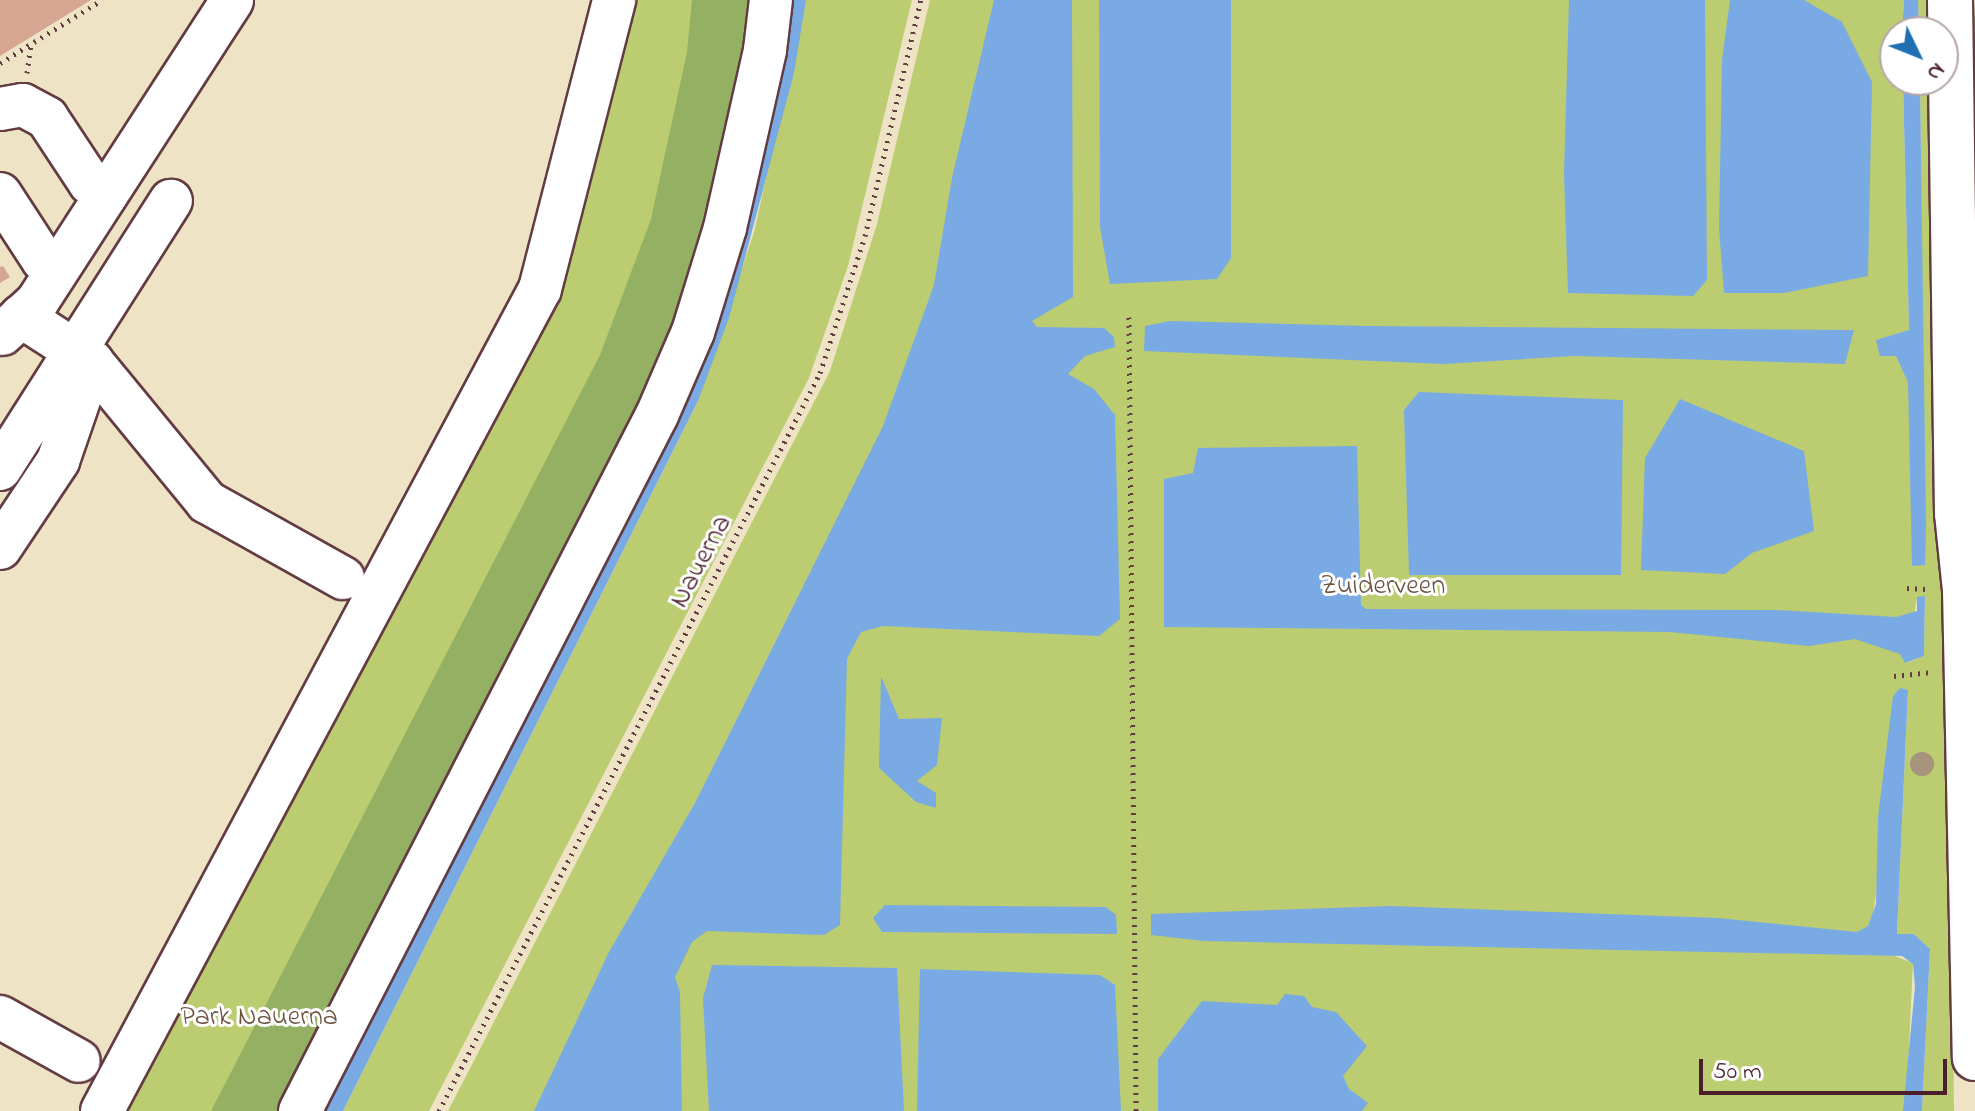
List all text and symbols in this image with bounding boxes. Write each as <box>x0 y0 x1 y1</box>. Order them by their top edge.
north arrow <box>1879 16 1959 96</box>
text: N <box>1918 55 1952 87</box>
street label: Nauerna <box>664 510 740 614</box>
park label: Zuiderveen <box>1321 570 1445 604</box>
park label: Park Nauerna <box>180 1001 338 1035</box>
scale bar <box>1703 1043 1951 1093</box>
text: 50 m <box>1713 1055 1762 1090</box>

